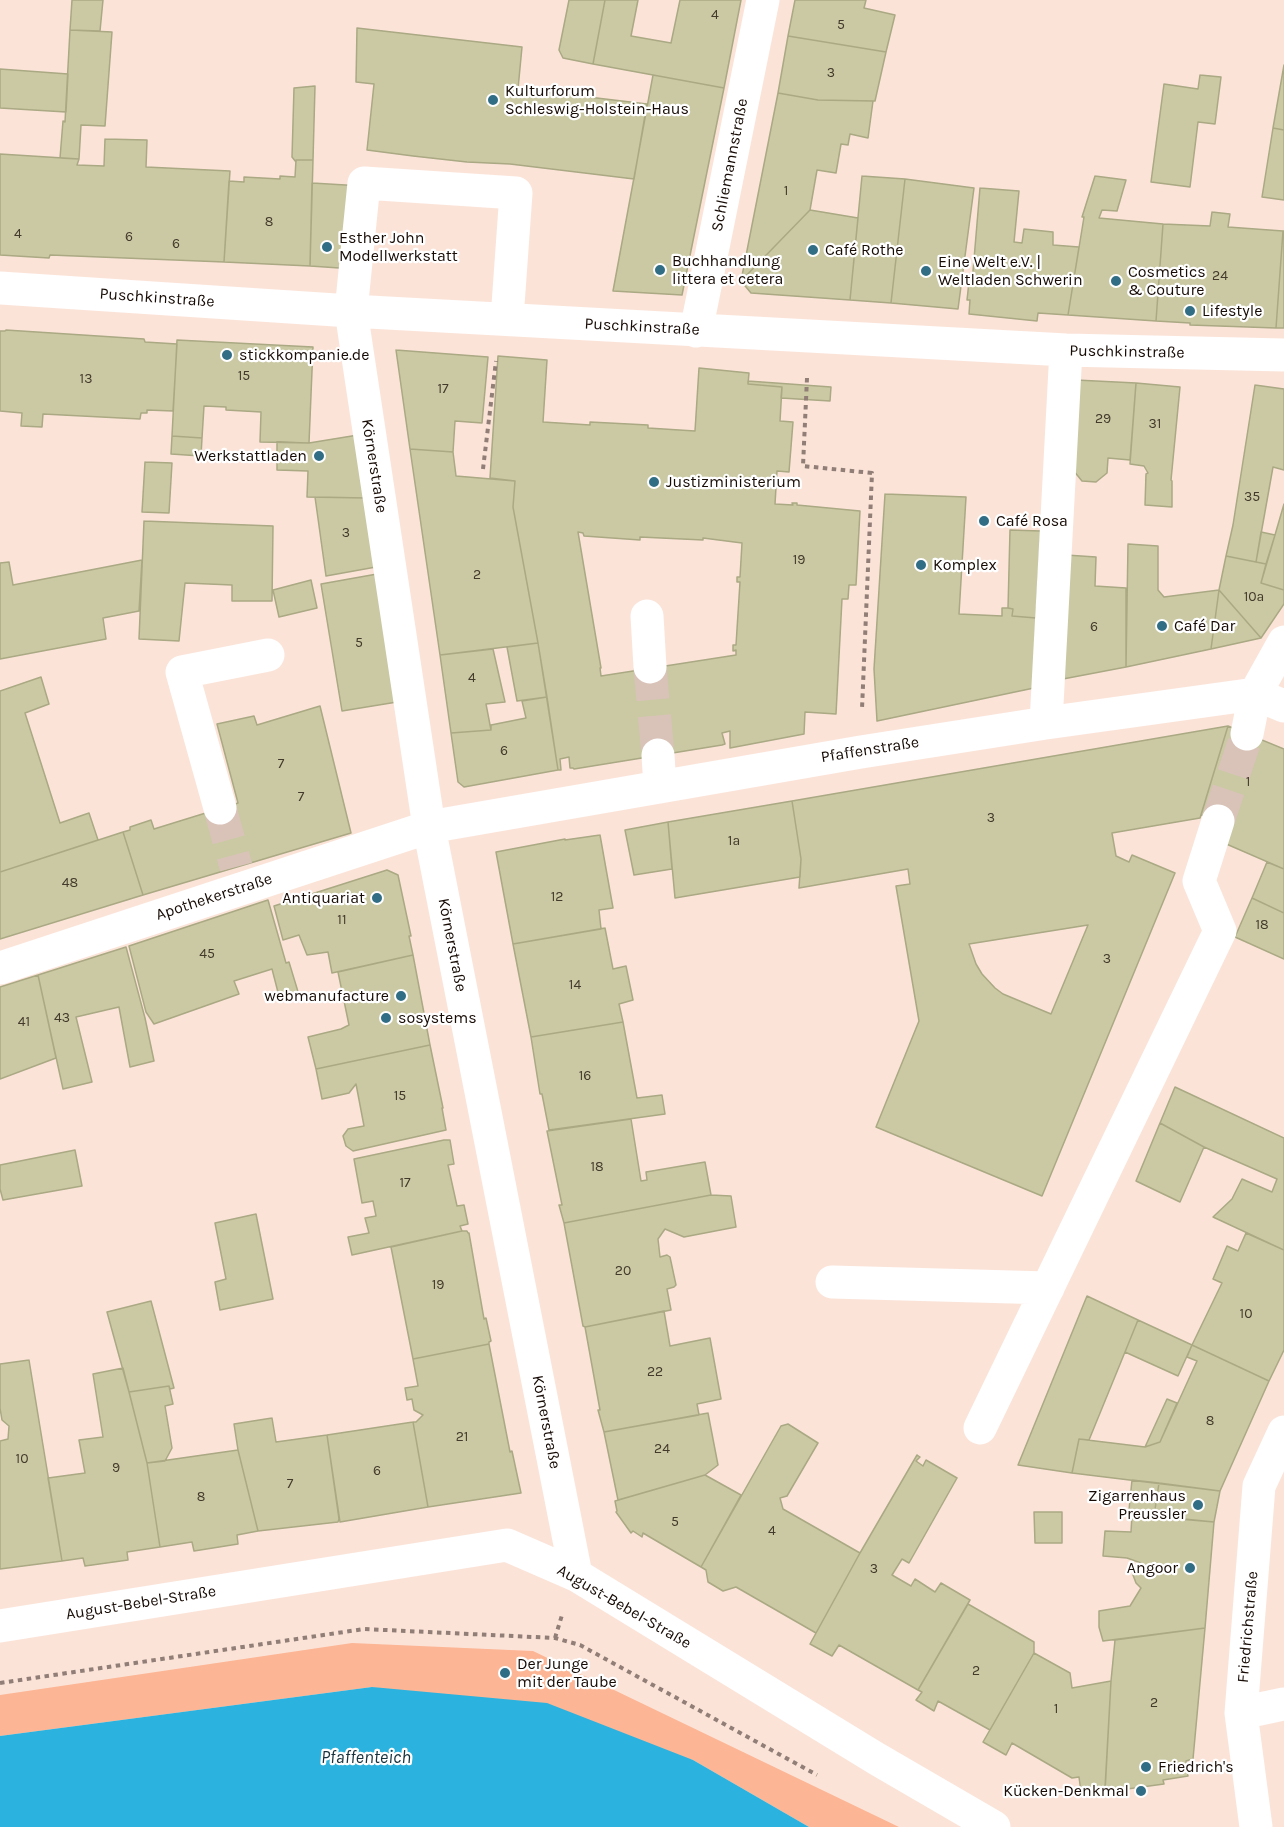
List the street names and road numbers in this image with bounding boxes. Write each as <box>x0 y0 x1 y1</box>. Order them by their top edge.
street label: Schliemannstraße <box>708 97 752 233</box>
street label: Puschkinstraße <box>99 284 215 312</box>
street label: Puschkinstraße <box>584 314 700 340</box>
street label: Puschkinstraße <box>1069 341 1185 363</box>
street label: Körnerstraße <box>357 418 391 514</box>
street label: Pfaffenstraße <box>820 733 920 767</box>
street label: Apothekerstraße <box>153 869 275 925</box>
street label: Körnerstraße <box>434 897 470 993</box>
street label: Körnerstraße <box>528 1374 564 1470</box>
street label: August-Bebel-Straße <box>553 1561 695 1653</box>
street label: Friedrichstraße <box>1234 1570 1262 1684</box>
street label: August-Bebel-Straße <box>65 1582 217 1624</box>

